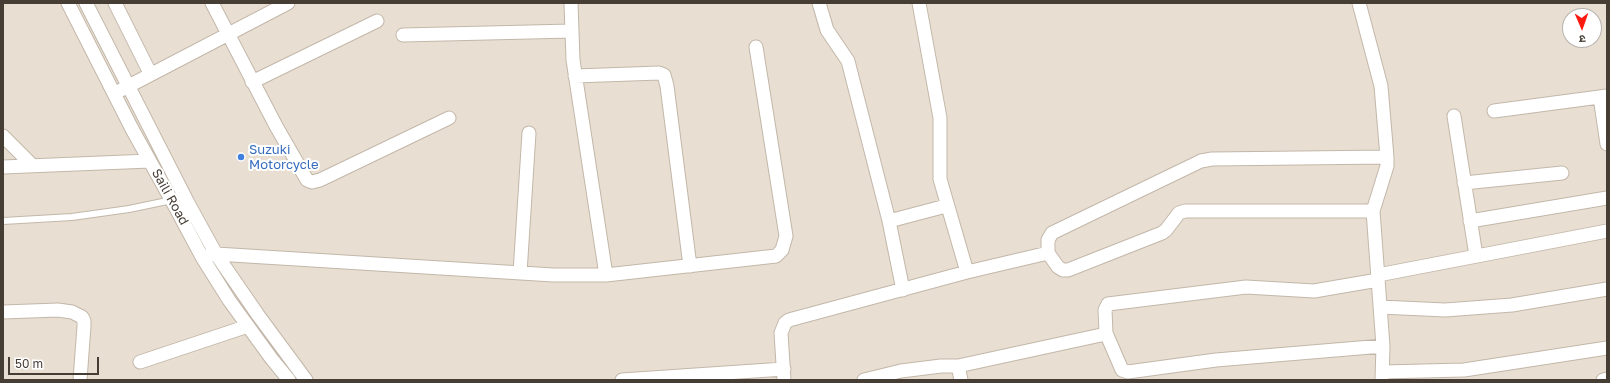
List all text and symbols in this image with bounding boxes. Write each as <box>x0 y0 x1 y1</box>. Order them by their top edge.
north arrow <box>1562 8 1602 48</box>
text: उ <box>1579 33 1586 46</box>
place label: Suzuki Motorcycle <box>249 142 318 173</box>
marker: Suzuki Motorcycle <box>236 152 246 162</box>
street label: Saili Road <box>148 166 192 228</box>
scale bar <box>10 349 101 375</box>
text: 50 m <box>15 356 43 371</box>

